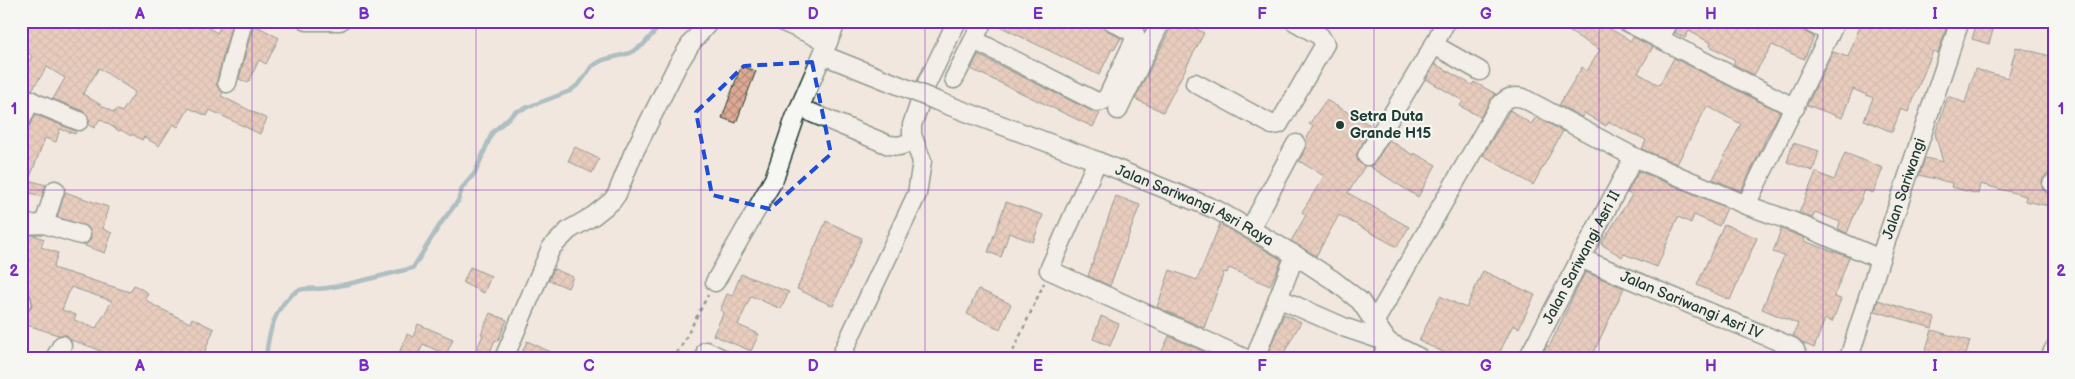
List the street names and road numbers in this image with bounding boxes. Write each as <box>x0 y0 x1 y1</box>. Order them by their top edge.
street label: Jalan Sariwangi <box>1878 136 1929 242</box>
street label: Jalan Sariwangi Asri Raya <box>1113 160 1277 250</box>
street label: Jalan Sariwangi Asri II <box>1538 187 1624 327</box>
street label: Jalan Sariwangi Asri IV <box>1617 267 1766 343</box>

